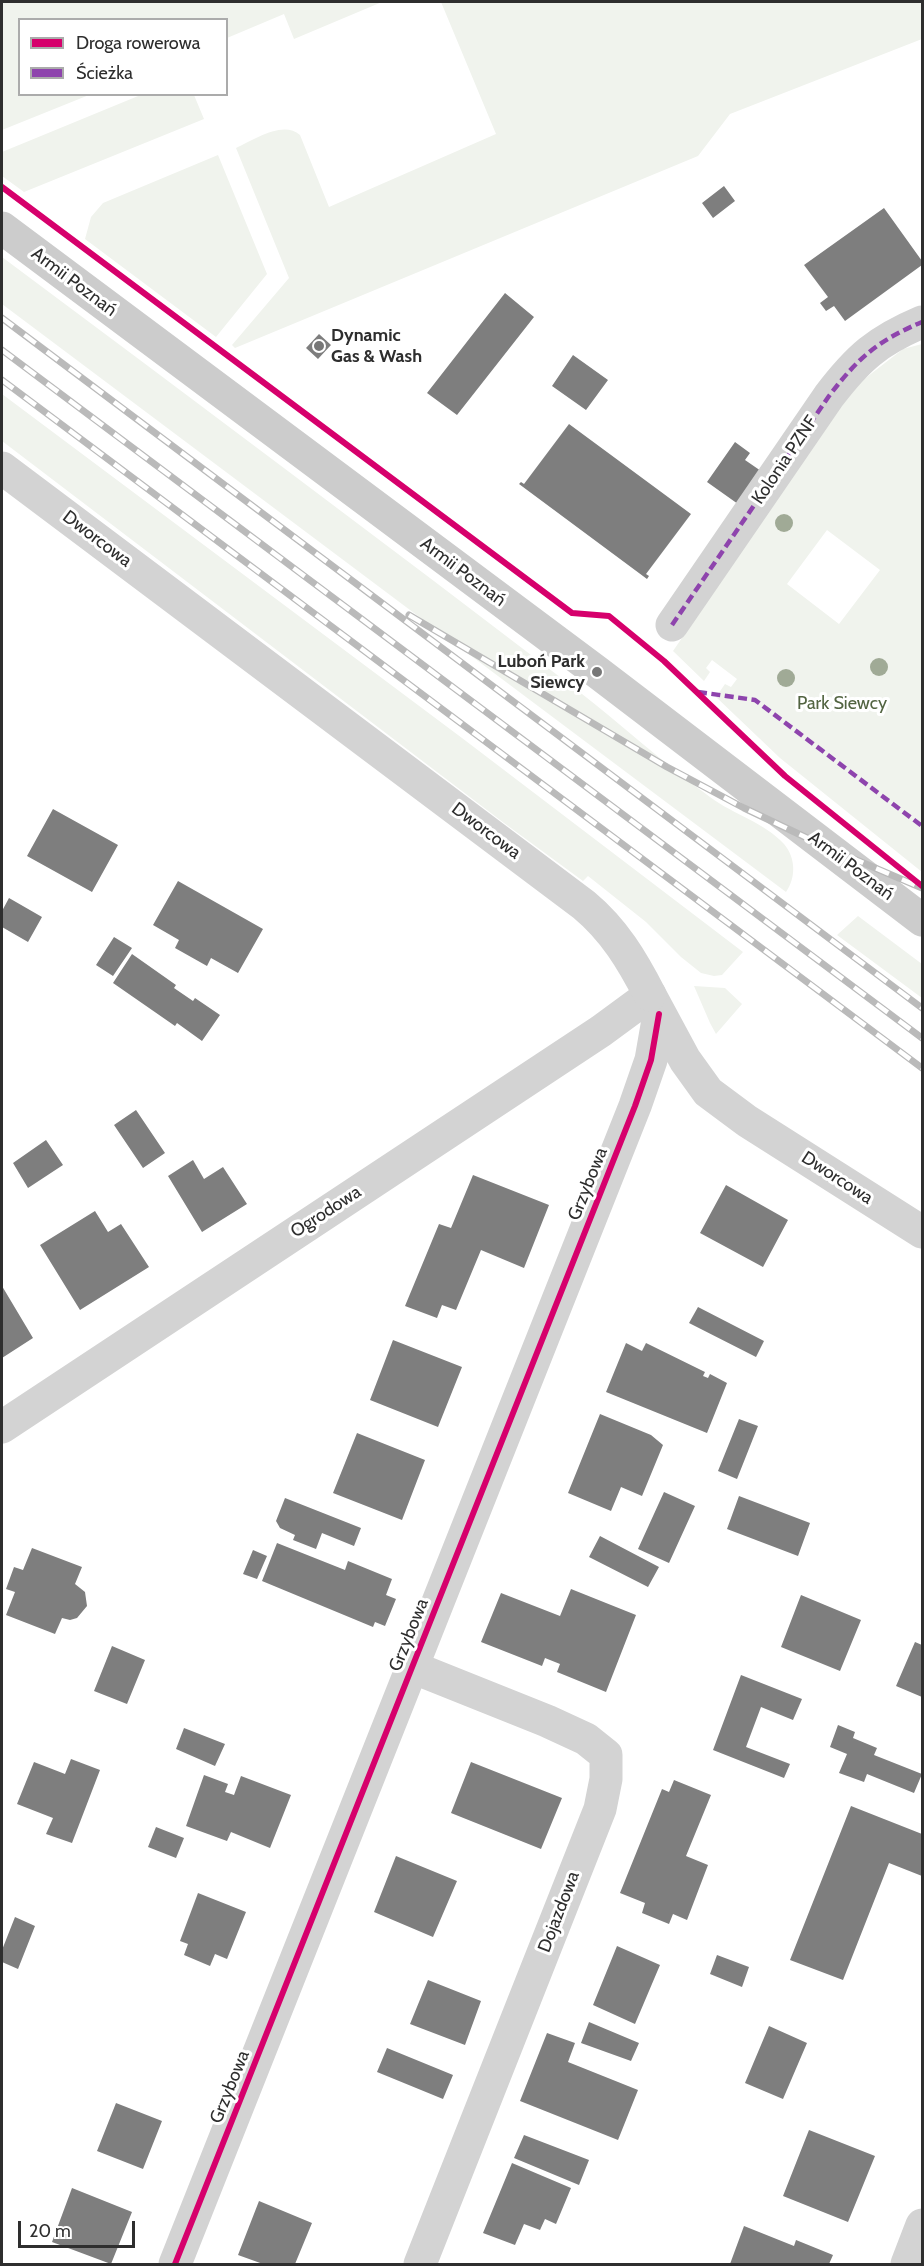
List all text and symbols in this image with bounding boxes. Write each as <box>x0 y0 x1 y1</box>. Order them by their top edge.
legend <box>18 18 228 96</box>
text: Droga rowerowa <box>76 32 200 54</box>
text: Ścieżka <box>76 62 133 84</box>
street label: Armii Poznań <box>27 243 121 321</box>
place label: Dynamic Gas & Wash <box>331 325 422 368</box>
marker: Dynamic Gas & Wash <box>312 339 326 353</box>
street label: Kolonia PZNF <box>747 412 823 508</box>
street label: Dworcowa <box>58 506 136 572</box>
street label: Armii Poznań <box>416 533 510 611</box>
place label: Luboń Park Siewcy <box>498 651 585 694</box>
marker: Luboń Park Siewcy <box>590 665 604 679</box>
park label: Park Siewcy <box>797 693 887 715</box>
street label: Dworcowa <box>447 798 525 864</box>
street label: Armii Poznań <box>804 827 898 905</box>
street label: Grzybowa <box>564 1144 612 1224</box>
street label: Dworcowa <box>797 1147 877 1209</box>
street label: Ogrodowa <box>287 1181 365 1243</box>
street label: Grzybowa <box>385 1595 433 1675</box>
street label: Dojazdowa <box>534 1868 584 1956</box>
street label: Grzybowa <box>206 2047 254 2127</box>
scale bar <box>21 2209 138 2247</box>
text: 20 m <box>29 2220 71 2242</box>

